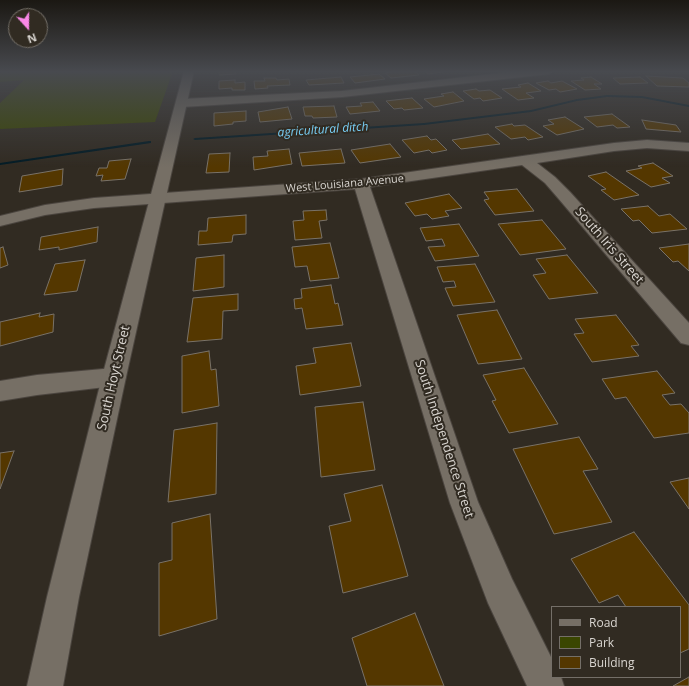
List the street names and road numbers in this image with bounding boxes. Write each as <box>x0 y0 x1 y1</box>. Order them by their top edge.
street label: West Louisiana Avenue <box>285 172 405 196</box>
street label: South Iris Street <box>571 204 647 288</box>
street label: South Hoyt Street <box>94 324 134 432</box>
street label: South Independence Street <box>411 358 477 520</box>

